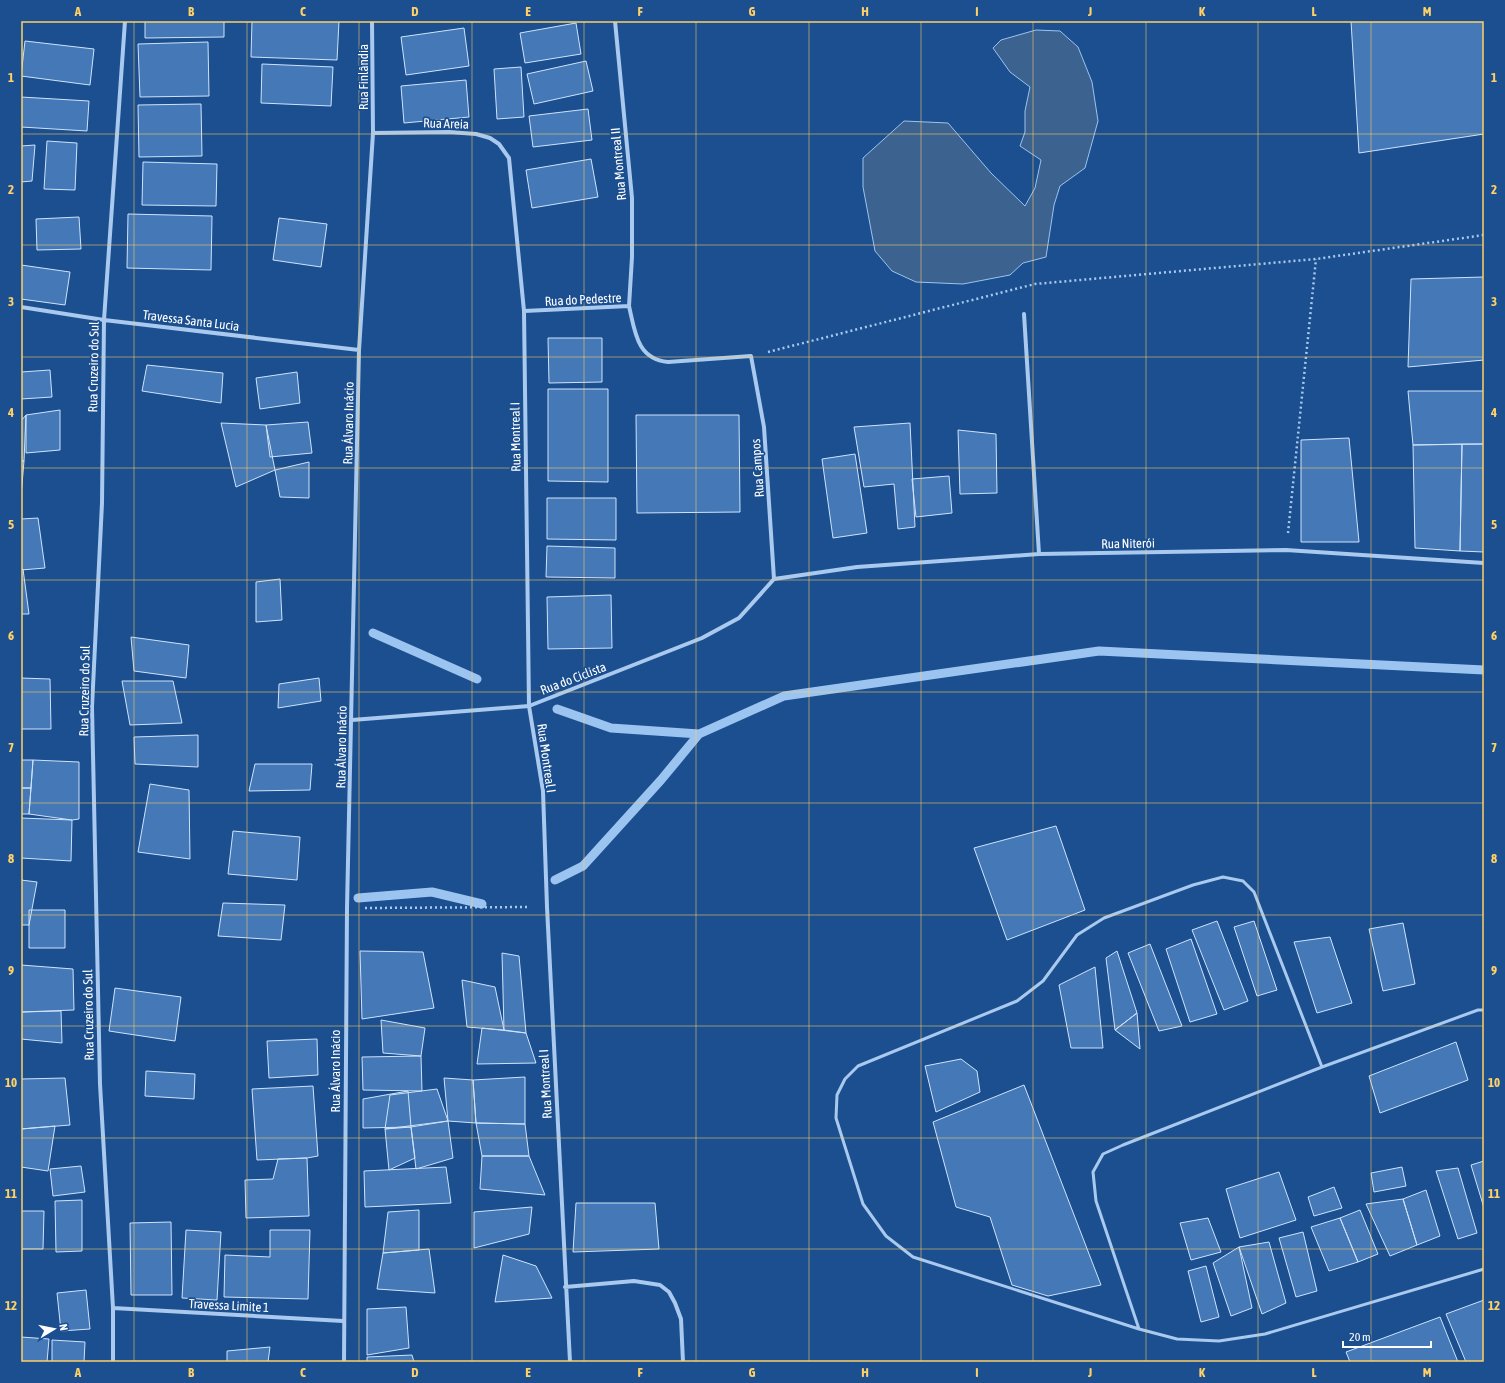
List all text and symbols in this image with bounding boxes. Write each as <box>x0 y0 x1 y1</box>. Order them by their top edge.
text: A <box>74 4 82 19</box>
text: B <box>188 4 195 19</box>
text: C <box>300 4 306 19</box>
text: D <box>411 4 419 19</box>
text: E <box>525 4 531 19</box>
text: F <box>637 4 643 19</box>
text: G <box>749 4 756 19</box>
text: H <box>861 4 869 19</box>
text: I <box>975 4 979 19</box>
text: J <box>1087 4 1092 19</box>
text: K <box>1199 4 1206 19</box>
text: L <box>1311 4 1317 19</box>
text: M <box>1423 4 1432 19</box>
street label: Rua Finlândia <box>356 44 371 110</box>
text: 1 <box>8 70 14 85</box>
text: 1 <box>1491 70 1497 85</box>
street label: Rua Areia <box>423 115 469 132</box>
street label: Rua Montreal II <box>608 127 629 201</box>
text: 2 <box>8 182 14 197</box>
text: 2 <box>1491 182 1497 197</box>
street label: Rua do Pedestre <box>544 290 622 309</box>
text: 3 <box>8 294 14 309</box>
text: 3 <box>1491 294 1497 309</box>
street label: Travessa Santa Lucia <box>142 307 240 334</box>
street label: Rua Cruzeiro do Sul <box>85 321 102 413</box>
street label: Rua Álvaro Inácio <box>340 381 357 465</box>
street label: Rua Montreal I <box>507 402 524 472</box>
text: 4 <box>7 405 14 420</box>
text: 4 <box>1490 405 1497 420</box>
street label: Rua Campos <box>748 438 767 498</box>
text: 5 <box>8 517 14 532</box>
text: 5 <box>1491 517 1497 532</box>
street label: Rua Niterói <box>1101 536 1155 551</box>
text: 6 <box>8 628 14 643</box>
text: 6 <box>1491 628 1497 643</box>
street label: Rua Cruzeiro do Sul <box>76 645 93 737</box>
street label: Rua do Ciclista <box>538 659 608 698</box>
street label: Rua Álvaro Inácio <box>333 705 350 789</box>
street label: Rua Montreal I <box>534 722 559 794</box>
text: 7 <box>8 740 14 755</box>
text: 7 <box>1491 740 1497 755</box>
text: 8 <box>8 851 14 866</box>
text: 8 <box>1491 851 1497 866</box>
text: 9 <box>8 963 14 978</box>
text: 9 <box>1491 963 1497 978</box>
street label: Rua Cruzeiro do Sul <box>80 969 97 1061</box>
street label: Rua Álvaro Inácio <box>328 1030 343 1112</box>
street label: Rua Montreal I <box>536 1049 555 1119</box>
text: 10 <box>5 1075 17 1090</box>
text: 10 <box>1488 1075 1500 1090</box>
text: 11 <box>5 1186 17 1201</box>
text: 11 <box>1488 1186 1500 1201</box>
street label: Travessa Limite 1 <box>188 1296 270 1315</box>
text: 12 <box>5 1298 17 1313</box>
text: 12 <box>1488 1298 1500 1313</box>
north arrow <box>34 1309 74 1349</box>
text: N <box>57 1323 70 1332</box>
scale bar <box>1343 1323 1431 1349</box>
text: 20 m <box>1349 1330 1371 1344</box>
text: A <box>74 1365 82 1380</box>
text: B <box>188 1365 195 1380</box>
text: C <box>300 1365 306 1380</box>
text: D <box>411 1365 419 1380</box>
text: E <box>525 1365 531 1380</box>
text: F <box>637 1365 643 1380</box>
text: G <box>749 1365 756 1380</box>
text: H <box>861 1365 869 1380</box>
text: I <box>975 1365 979 1380</box>
text: J <box>1087 1365 1092 1380</box>
text: K <box>1199 1365 1206 1380</box>
text: L <box>1311 1365 1317 1380</box>
text: M <box>1423 1365 1432 1380</box>

